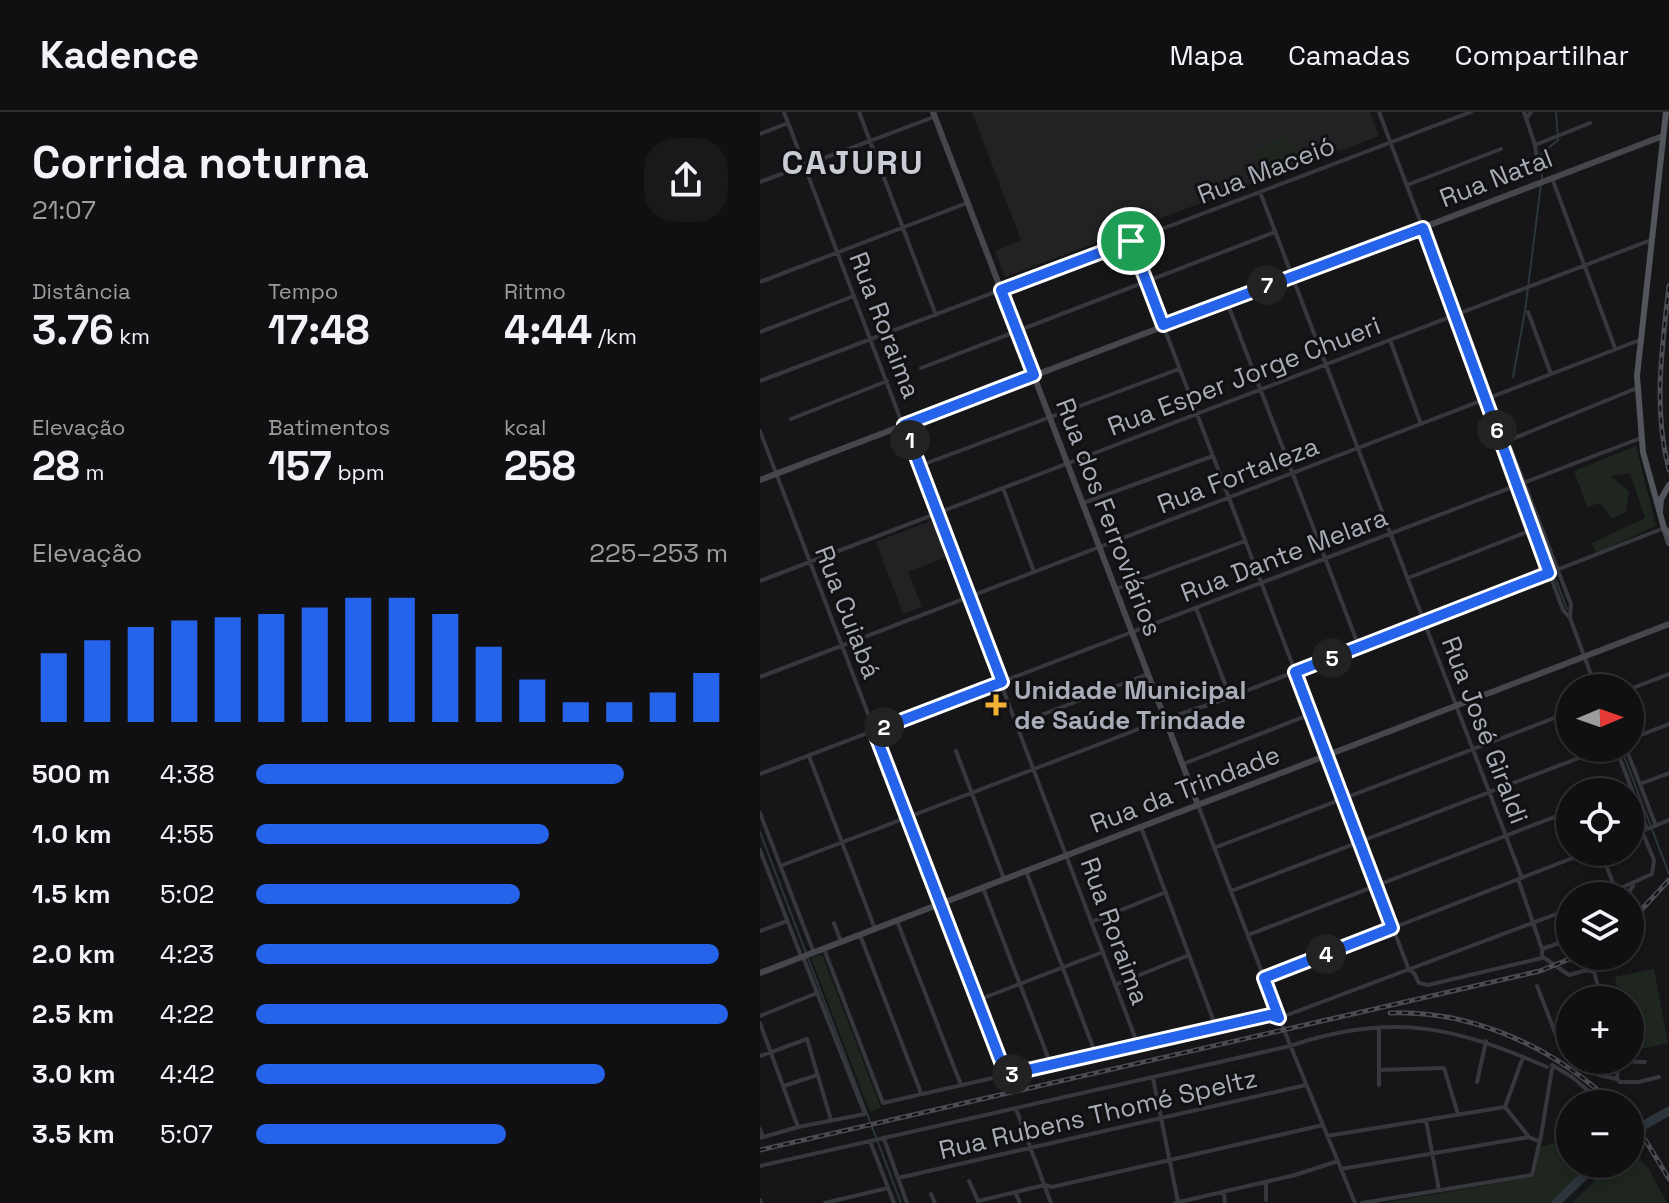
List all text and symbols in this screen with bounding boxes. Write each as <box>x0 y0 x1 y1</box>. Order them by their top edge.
text: Kadence <box>40 31 199 79</box>
text: Mapa <box>1169 37 1244 73</box>
text: Camadas <box>1288 37 1411 73</box>
text: Compartilhar <box>1455 37 1629 73</box>
street label: Rua Maceió <box>1192 128 1340 212</box>
text: Corrida noturna <box>32 135 369 191</box>
button: share <box>644 138 728 222</box>
district label: CAJURU <box>781 141 925 184</box>
street label: Rua Natal <box>1435 141 1557 215</box>
text: 21:07 <box>32 193 96 227</box>
pin <box>1097 207 1165 275</box>
icon: arrive <box>1109 219 1153 263</box>
street label: Rua Roraima <box>841 247 929 403</box>
pin: 7 <box>1247 265 1287 305</box>
text: 7 <box>1261 271 1273 299</box>
text: Distância <box>32 277 131 305</box>
text: Tempo <box>268 277 338 305</box>
text: Ritmo <box>504 277 566 305</box>
text: 3.76 <box>32 305 114 356</box>
text: 17:48 <box>268 305 370 356</box>
text: 4:44 <box>504 305 592 356</box>
street label: Rua Esper Jorge Chueri <box>1103 308 1385 444</box>
text: km <box>114 322 150 350</box>
text: /km <box>592 322 637 350</box>
street label: Rua dos Ferroviários <box>1048 393 1170 641</box>
pin: 6 <box>1477 410 1517 450</box>
text: Elevação <box>32 413 125 441</box>
text: Batimentos <box>268 413 390 441</box>
text: kcal <box>504 413 546 441</box>
text: 6 <box>1490 416 1504 444</box>
pin: 1 <box>890 420 930 460</box>
text: 1 <box>905 426 915 454</box>
street label: Rua Fortaleza <box>1152 429 1324 521</box>
text: 28 <box>32 441 80 492</box>
text: 157 <box>268 441 332 492</box>
text: 258 <box>504 441 576 492</box>
text: m <box>80 458 104 486</box>
text: bpm <box>332 458 385 486</box>
street label: Rua Dante Melara <box>1176 500 1392 610</box>
text: Elevação <box>32 536 142 570</box>
text: 225–253 m <box>589 536 728 570</box>
street label: Rua Cuiabá <box>807 541 889 683</box>
street label: Rua José Giraldi <box>1434 632 1536 828</box>
pin: 5 <box>1312 638 1352 678</box>
text: 5 <box>1325 644 1339 672</box>
place label: Unidade Municipal de Saúde Trindade <box>1014 673 1247 737</box>
north arrow <box>1556 674 1644 762</box>
map controls <box>1556 674 1644 1178</box>
marker: Unidade Municipal de Saúde Trindade <box>985 694 1007 716</box>
pin: 2 <box>864 707 904 747</box>
text: 2 <box>877 713 891 741</box>
street label: Rua da Trindade <box>1085 737 1285 841</box>
text: 500 m <box>32 757 110 791</box>
text: 4:38 <box>160 757 215 791</box>
button: locate <box>1556 778 1644 866</box>
text: 1.0 km <box>32 817 112 851</box>
text: 4:55 <box>160 817 214 851</box>
street label: Rua Roraima <box>1073 853 1157 1009</box>
text: 1.5 km <box>32 877 111 911</box>
text: 5:02 <box>160 877 215 911</box>
button: layers <box>1556 882 1644 970</box>
pin: 4 <box>1306 934 1346 974</box>
text: 2.0 km <box>32 937 115 971</box>
text: 4:23 <box>160 937 214 971</box>
text: 4 <box>1319 940 1333 968</box>
button: + <box>1556 986 1644 1074</box>
text: 2.5 km <box>32 997 114 1031</box>
text: 4:22 <box>160 997 214 1031</box>
pin: 3 <box>992 1054 1032 1094</box>
text: 3.0 km <box>32 1057 116 1091</box>
text: 4:42 <box>160 1057 215 1091</box>
text: 3 <box>1005 1060 1019 1088</box>
street label: Rua Rubens Thomé Speltz <box>935 1061 1261 1167</box>
button: − <box>1556 1090 1644 1178</box>
text: 3.5 km <box>32 1117 115 1151</box>
text: 5:07 <box>160 1117 213 1151</box>

